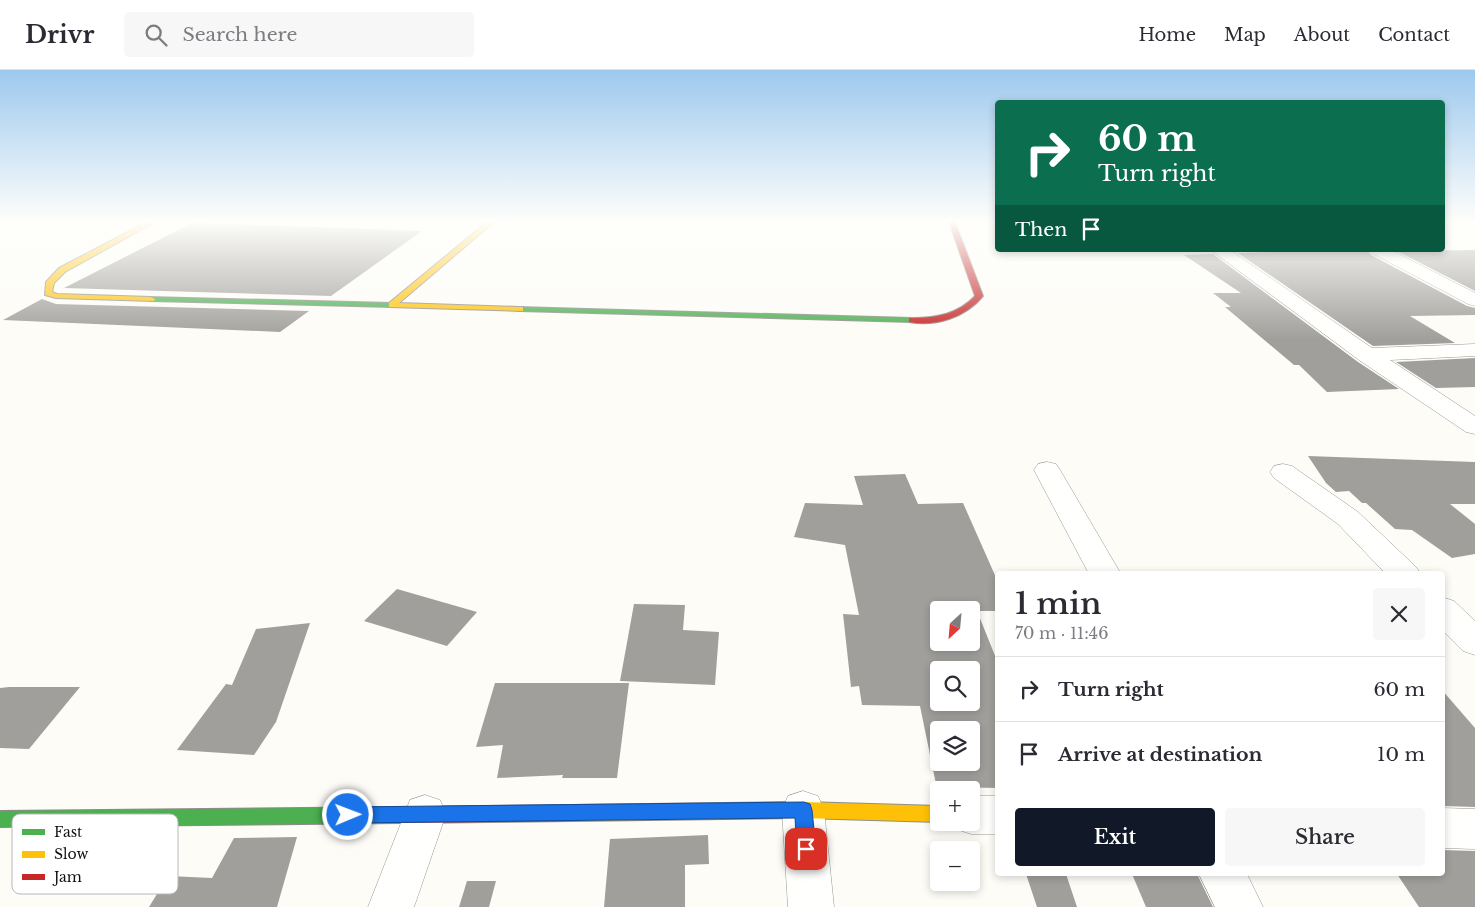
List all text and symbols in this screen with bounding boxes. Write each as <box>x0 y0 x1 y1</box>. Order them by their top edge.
search box <box>124 12 474 57</box>
text: Drivr <box>25 20 94 49</box>
icon: search <box>142 21 170 49</box>
text: Search here <box>182 23 297 46</box>
text: Home <box>1138 24 1196 46</box>
text: Map <box>1224 24 1266 46</box>
text: About <box>1294 24 1350 46</box>
text: Contact <box>1378 24 1450 46</box>
text: 60 m <box>1098 117 1196 160</box>
icon: right <box>1015 120 1080 185</box>
text: Turn right <box>1098 160 1216 187</box>
icon: arrive <box>1077 215 1105 243</box>
text: Then <box>1015 218 1067 241</box>
text: 1 min <box>1015 585 1101 622</box>
button: close <box>1373 588 1425 640</box>
north arrow <box>930 601 980 651</box>
map controls <box>930 601 980 891</box>
text: 70 m · 11:46 <box>1015 623 1108 643</box>
button: search <box>930 661 980 711</box>
icon: right <box>1015 675 1043 703</box>
text: Turn right <box>1058 678 1164 701</box>
text: 60 m <box>1373 678 1425 701</box>
button: layers <box>930 721 980 771</box>
icon: arrive <box>1015 740 1043 768</box>
text: Arrive at destination <box>1058 743 1262 766</box>
text: 10 m <box>1377 743 1425 766</box>
button: + <box>930 781 980 831</box>
position arrow <box>321 788 373 840</box>
button: Exit <box>1015 808 1215 866</box>
button: Share <box>1225 808 1425 866</box>
legend <box>12 814 178 894</box>
text: Fast <box>54 823 83 841</box>
pin <box>785 828 827 870</box>
icon: arrive <box>792 835 820 863</box>
button: − <box>930 841 980 891</box>
text: Slow <box>54 845 88 863</box>
text: Jam <box>52 868 82 886</box>

